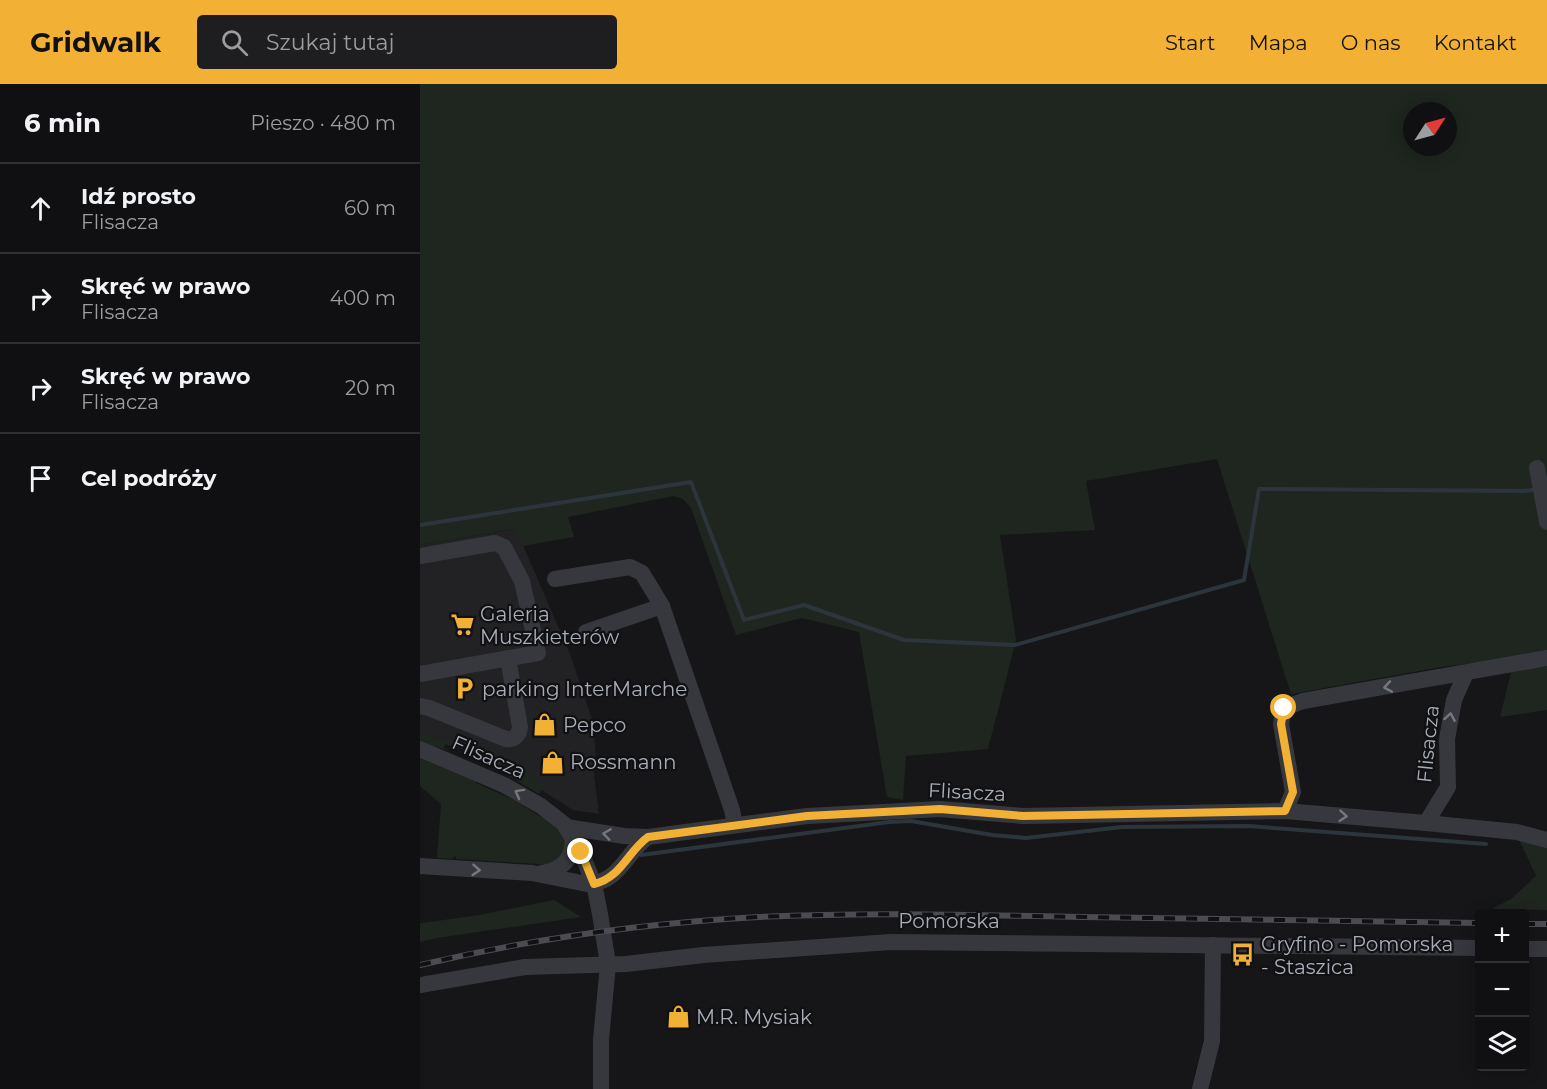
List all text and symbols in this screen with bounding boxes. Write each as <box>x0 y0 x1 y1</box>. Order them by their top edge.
search box <box>197 15 617 69</box>
text: Gridwalk <box>30 25 161 59</box>
icon: search <box>218 26 251 59</box>
text: Szukaj tutaj <box>266 29 395 56</box>
text: Start <box>1165 30 1216 55</box>
text: Mapa <box>1249 30 1308 55</box>
text: O nas <box>1341 30 1401 55</box>
text: Kontakt <box>1434 30 1517 55</box>
north arrow <box>1403 102 1457 156</box>
text: 6 min <box>24 107 101 139</box>
text: Pieszo · 480 m <box>250 111 396 135</box>
text: Idź prosto <box>81 183 196 210</box>
icon: ahead <box>24 192 57 225</box>
text: 60 m <box>344 196 396 220</box>
text: Flisacza <box>81 210 159 234</box>
text: Skręć w prawo <box>81 273 250 300</box>
icon: right <box>24 282 57 315</box>
text: 400 m <box>330 286 396 310</box>
text: Flisacza <box>81 300 159 324</box>
text: Skręć w prawo <box>81 363 250 390</box>
icon: right <box>24 372 57 405</box>
text: 20 m <box>345 376 396 400</box>
text: Flisacza <box>81 390 159 414</box>
icon: arrive <box>24 462 57 495</box>
text: Cel podróży <box>81 465 217 492</box>
place label: Galeria Muszkieterów <box>480 602 620 649</box>
supermarket icon: Galeria Muszkieterów <box>449 612 475 638</box>
parking icon: parking InterMarche <box>451 676 477 702</box>
place label: parking InterMarche <box>482 677 687 701</box>
one-way arrow <box>1383 680 1393 693</box>
route start <box>1270 694 1296 720</box>
street label: Flisacza <box>1412 704 1444 784</box>
shop icon: Pepco <box>532 712 558 738</box>
one-way arrow <box>1444 712 1456 722</box>
place label: Pepco <box>563 713 626 737</box>
street label: Flisacza <box>448 730 530 784</box>
shop icon: Rossmann <box>539 749 565 775</box>
place label: Rossmann <box>570 750 677 774</box>
street label: Flisacza <box>927 778 1007 806</box>
one-way arrow <box>515 789 525 800</box>
one-way arrow <box>1339 809 1348 822</box>
one-way arrow <box>602 828 611 840</box>
route end <box>567 838 593 864</box>
one-way arrow <box>472 863 481 876</box>
street label: Pomorska <box>898 909 1000 933</box>
map controls <box>1475 909 1529 1071</box>
button: + <box>1475 909 1529 963</box>
place label: Gryfino - Pomorska - Staszica <box>1261 932 1453 979</box>
bus stop icon: Gryfino - Pomorska - Staszica <box>1230 942 1256 968</box>
button: − <box>1475 963 1529 1017</box>
shop icon: M.R. Mysiak <box>665 1004 691 1030</box>
place label: M.R. Mysiak <box>696 1005 812 1029</box>
button: layers <box>1475 1017 1529 1071</box>

